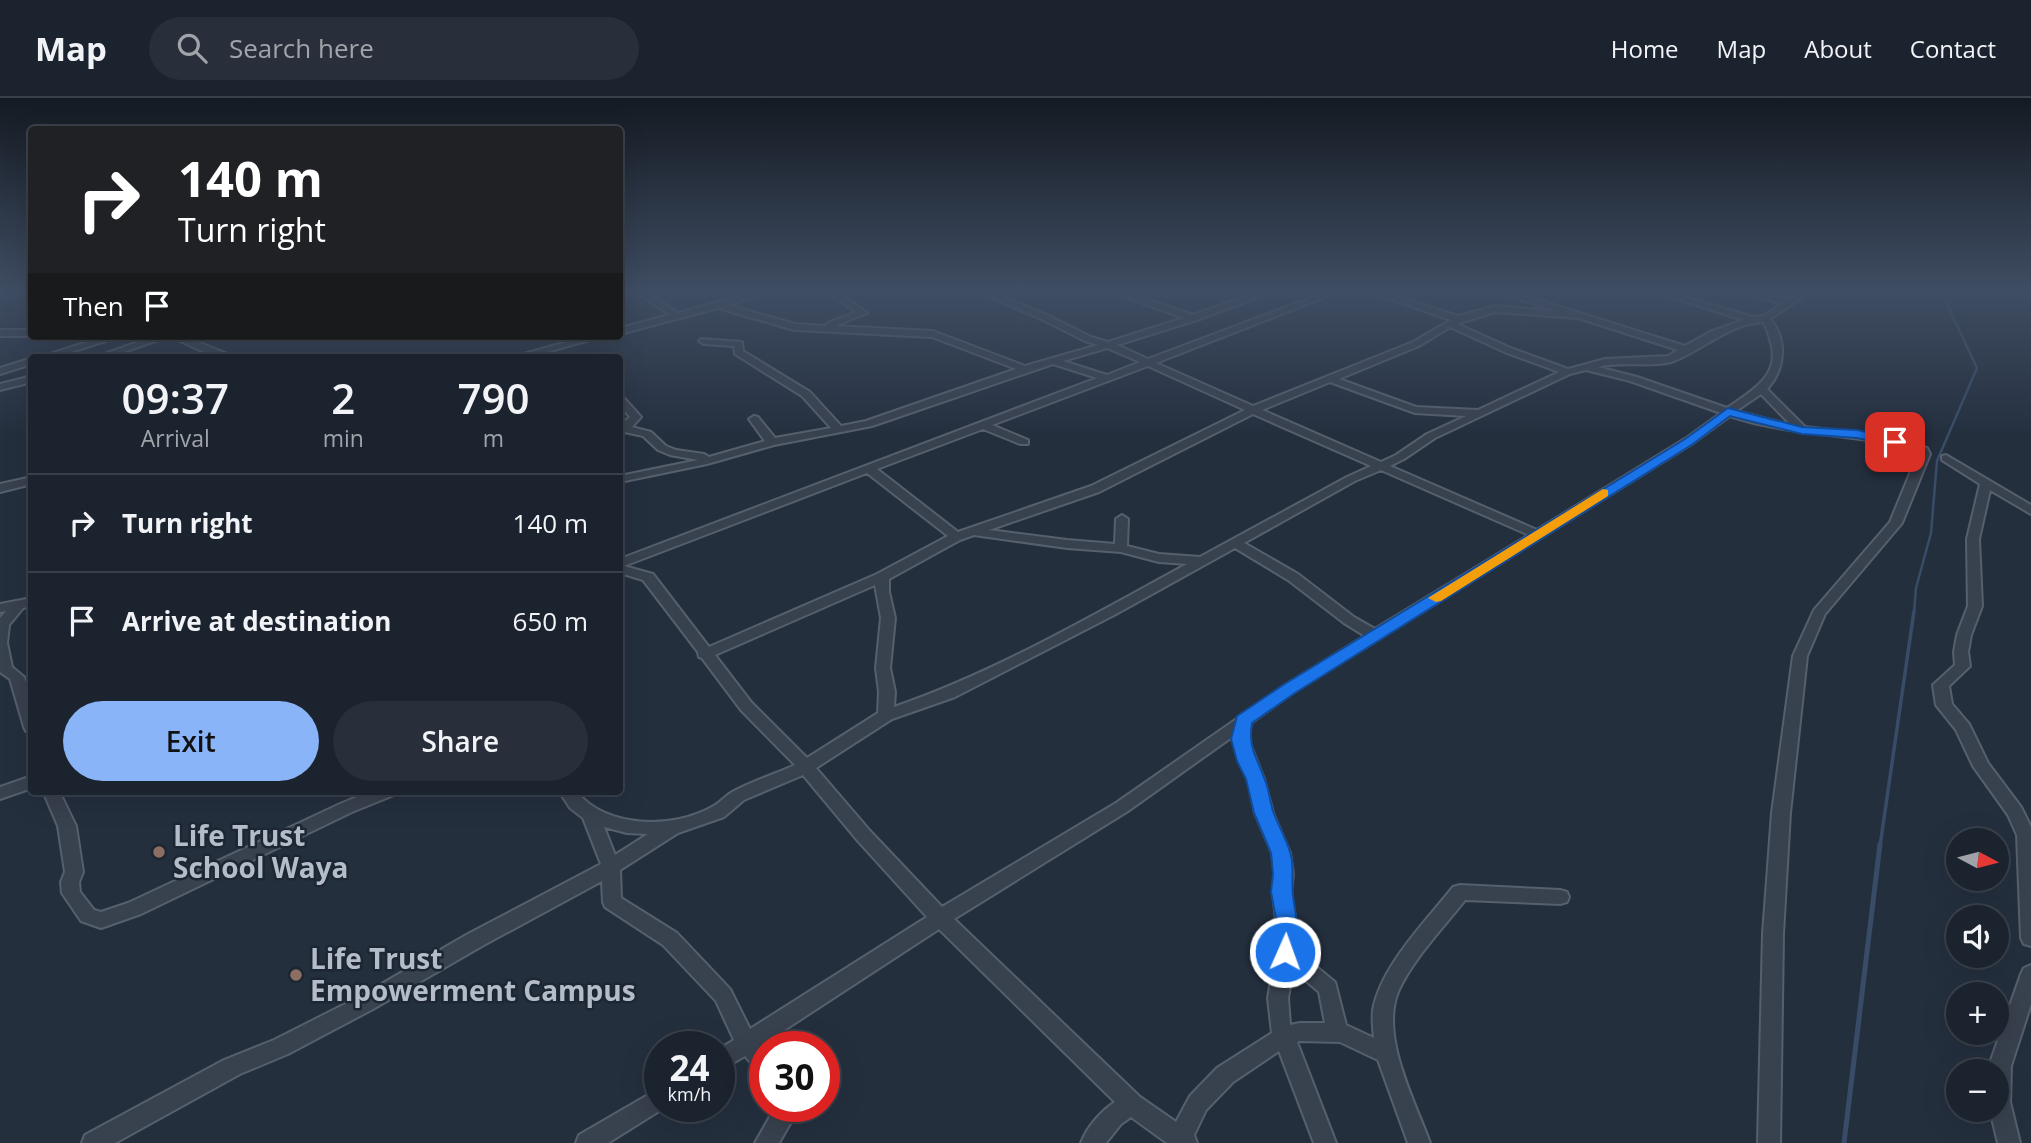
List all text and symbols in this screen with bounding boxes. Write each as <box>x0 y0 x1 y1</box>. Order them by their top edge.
search box <box>149 17 639 80</box>
text: Map <box>35 26 107 71</box>
icon: search <box>173 29 211 67</box>
text: Search here <box>229 30 374 66</box>
text: Home <box>1611 32 1679 65</box>
text: Map <box>1717 32 1766 65</box>
text: About <box>1804 32 1872 65</box>
text: Contact <box>1910 32 1996 65</box>
text: 140 m <box>178 145 323 211</box>
icon: right <box>63 154 154 245</box>
text: Turn right <box>178 208 326 251</box>
icon: arrive <box>138 287 176 325</box>
text: Then <box>63 288 124 324</box>
text: 09:37 <box>122 369 229 426</box>
text: 2 <box>331 369 355 426</box>
text: 790 <box>457 369 529 426</box>
pin <box>1865 412 1925 472</box>
text: Arrival <box>141 422 210 454</box>
text: min <box>323 422 364 454</box>
text: m <box>483 422 504 454</box>
icon: arrive <box>1876 423 1914 461</box>
icon: right <box>63 504 101 542</box>
text: Turn right <box>122 505 253 541</box>
text: 140 m <box>513 505 588 541</box>
icon: arrive <box>63 602 101 640</box>
text: Arrive at destination <box>122 603 391 639</box>
text: 650 m <box>513 603 588 639</box>
button: Exit <box>63 701 319 781</box>
button: Share <box>333 701 588 781</box>
place label: Life Trust School Waya <box>173 816 349 886</box>
north arrow <box>1946 828 2009 891</box>
map controls <box>1946 828 2009 1122</box>
marker: Life Trust School Waya <box>151 844 167 860</box>
button: sound <box>1946 905 2009 968</box>
position arrow <box>1248 915 1322 989</box>
place label: Life Trust Empowerment Campus <box>310 939 636 1009</box>
marker: Life Trust Empowerment Campus <box>288 967 304 983</box>
button: + <box>1946 982 2009 1045</box>
speed limit sign: 30 <box>749 1031 840 1122</box>
text: 24 <box>669 1044 710 1091</box>
button: − <box>1946 1059 2009 1122</box>
text: km/h <box>668 1082 711 1106</box>

